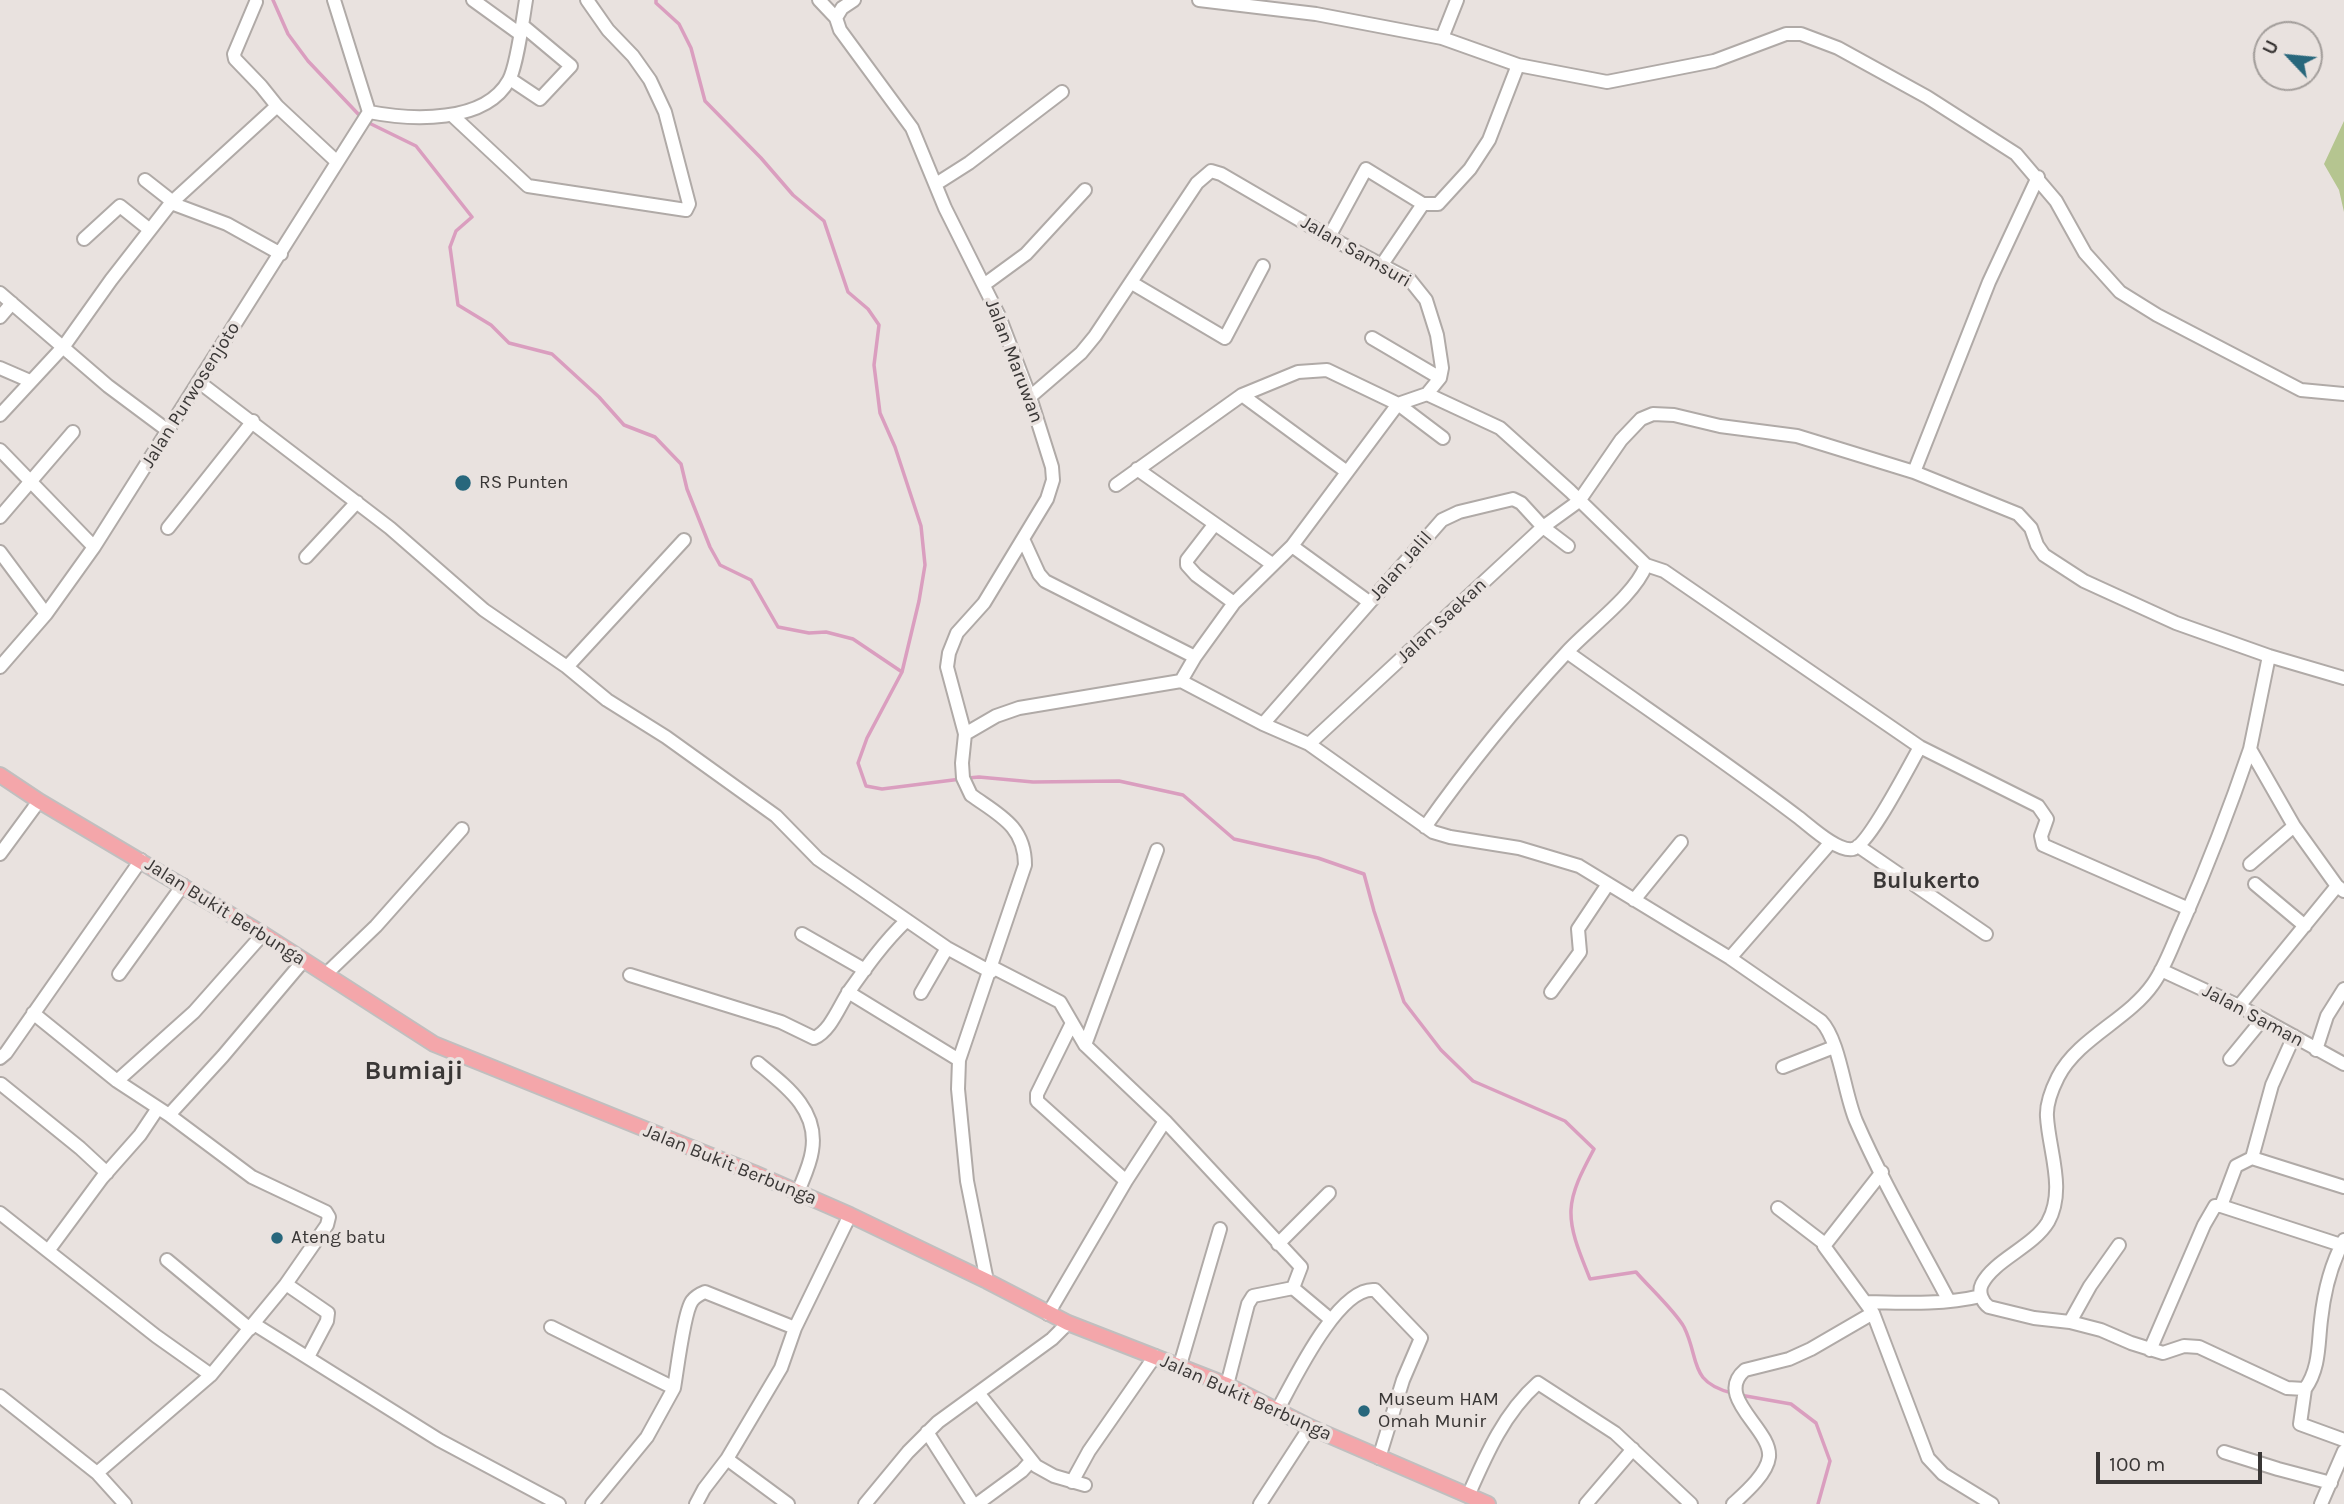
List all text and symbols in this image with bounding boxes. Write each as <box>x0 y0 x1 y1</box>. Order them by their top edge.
north arrow <box>2253 21 2323 91</box>
text: U <box>2258 37 2284 58</box>
street label: Jalan Samsuri <box>1297 211 1415 293</box>
street label: Jalan Maruwan <box>980 296 1048 426</box>
street label: Jalan Purwosenjoto <box>137 318 245 472</box>
place label: RS Punten <box>479 472 568 494</box>
marker: RS Punten <box>453 473 473 493</box>
street label: Jalan Jalil <box>1365 527 1437 605</box>
street label: Jalan Saekan <box>1392 574 1492 668</box>
street label: Jalan Bukit Berbunga <box>140 853 310 971</box>
district label: Bulukerto <box>1872 867 1980 895</box>
street label: Jalan Saman <box>2198 980 2308 1052</box>
district label: Bumiaji <box>365 1056 463 1088</box>
street label: Jalan Bukit Berbunga <box>640 1120 820 1210</box>
place label: Ateng batu <box>291 1227 386 1249</box>
marker: Ateng batu <box>269 1230 285 1246</box>
street label: Jalan Bukit Berbunga <box>1157 1350 1335 1446</box>
place label: Museum HAM Omah Munir <box>1378 1389 1499 1433</box>
marker: Museum HAM Omah Munir <box>1356 1403 1372 1419</box>
scale bar <box>2099 1438 2265 1482</box>
text: 100 m <box>2109 1452 2166 1476</box>

